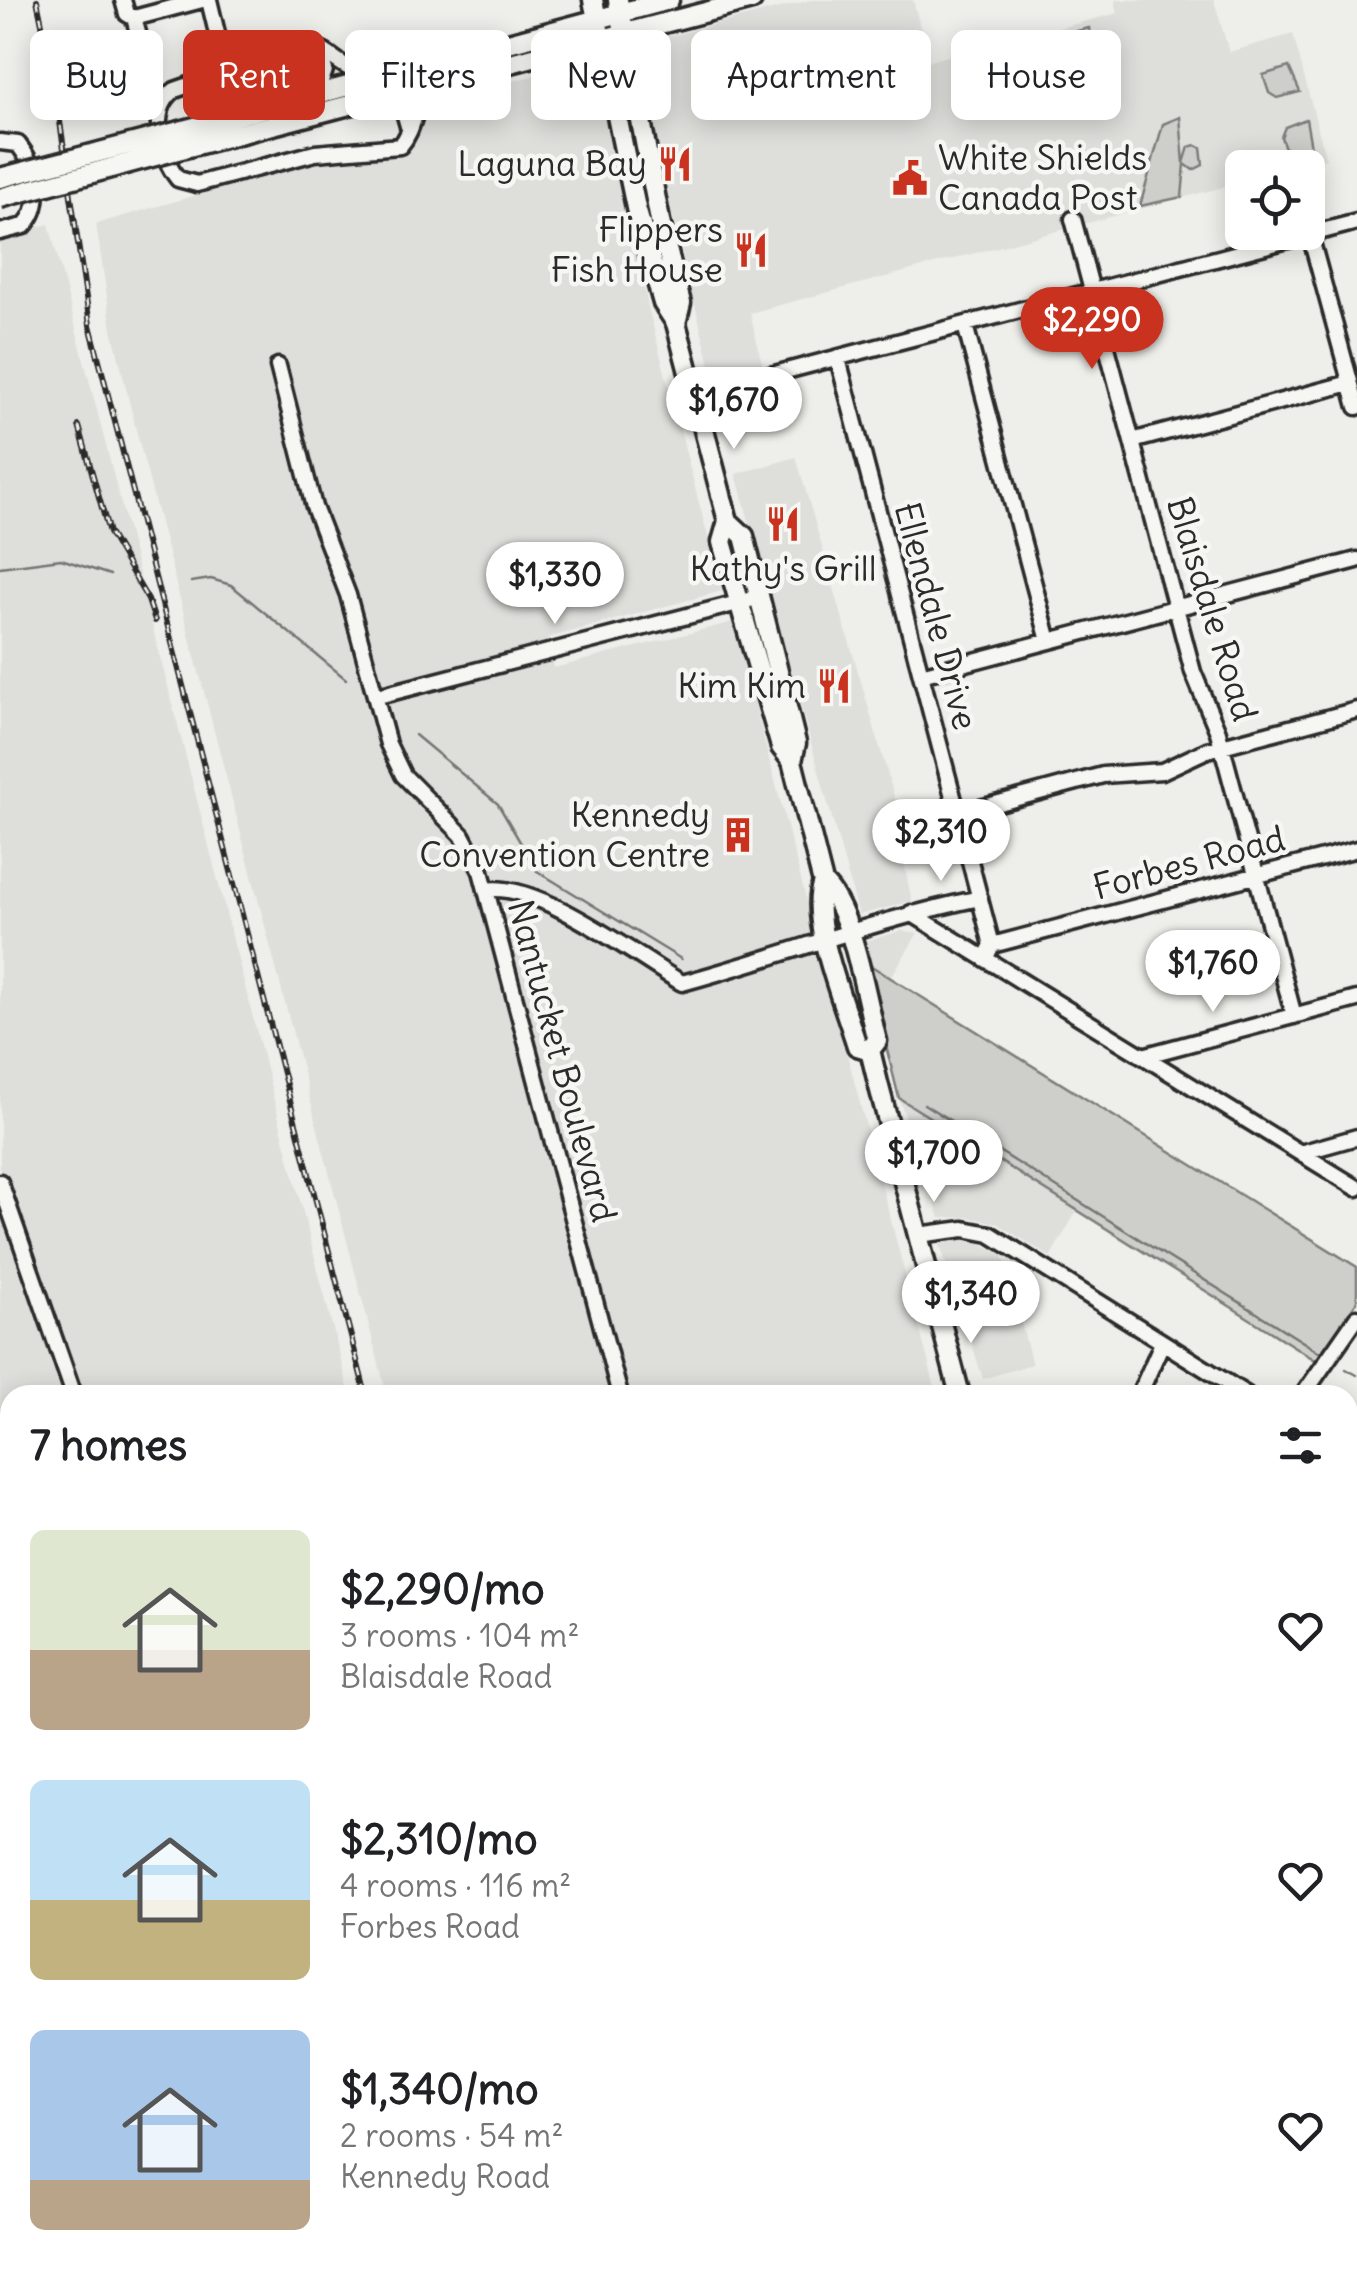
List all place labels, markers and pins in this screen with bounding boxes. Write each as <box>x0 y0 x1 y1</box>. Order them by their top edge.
place label: White Shields Canada Post <box>938 135 1147 219</box>
place label: Laguna Bay <box>457 141 647 185</box>
restaurant icon: Laguna Bay <box>656 145 694 183</box>
public building icon: White Shields Canada Post <box>891 159 929 197</box>
place label: Flippers Fish House <box>551 207 723 291</box>
restaurant icon: Flippers Fish House <box>732 231 770 269</box>
pin: $2,290 <box>1011 287 1173 372</box>
pin: $1,670 <box>653 367 815 452</box>
restaurant icon: Kathy's Grill <box>764 505 802 543</box>
pin: $1,330 <box>474 542 636 627</box>
place label: Kathy's Grill <box>689 546 877 590</box>
place label: Kim Kim <box>677 663 806 707</box>
restaurant icon: Kim Kim <box>815 667 853 705</box>
place label: Kennedy Convention Centre <box>419 792 710 876</box>
pin: $2,310 <box>860 799 1022 884</box>
building icon: Kennedy Convention Centre <box>719 816 757 854</box>
pin: $1,760 <box>1132 930 1294 1015</box>
pin: $1,700 <box>853 1120 1015 1205</box>
pin: $1,340 <box>890 1261 1052 1346</box>

